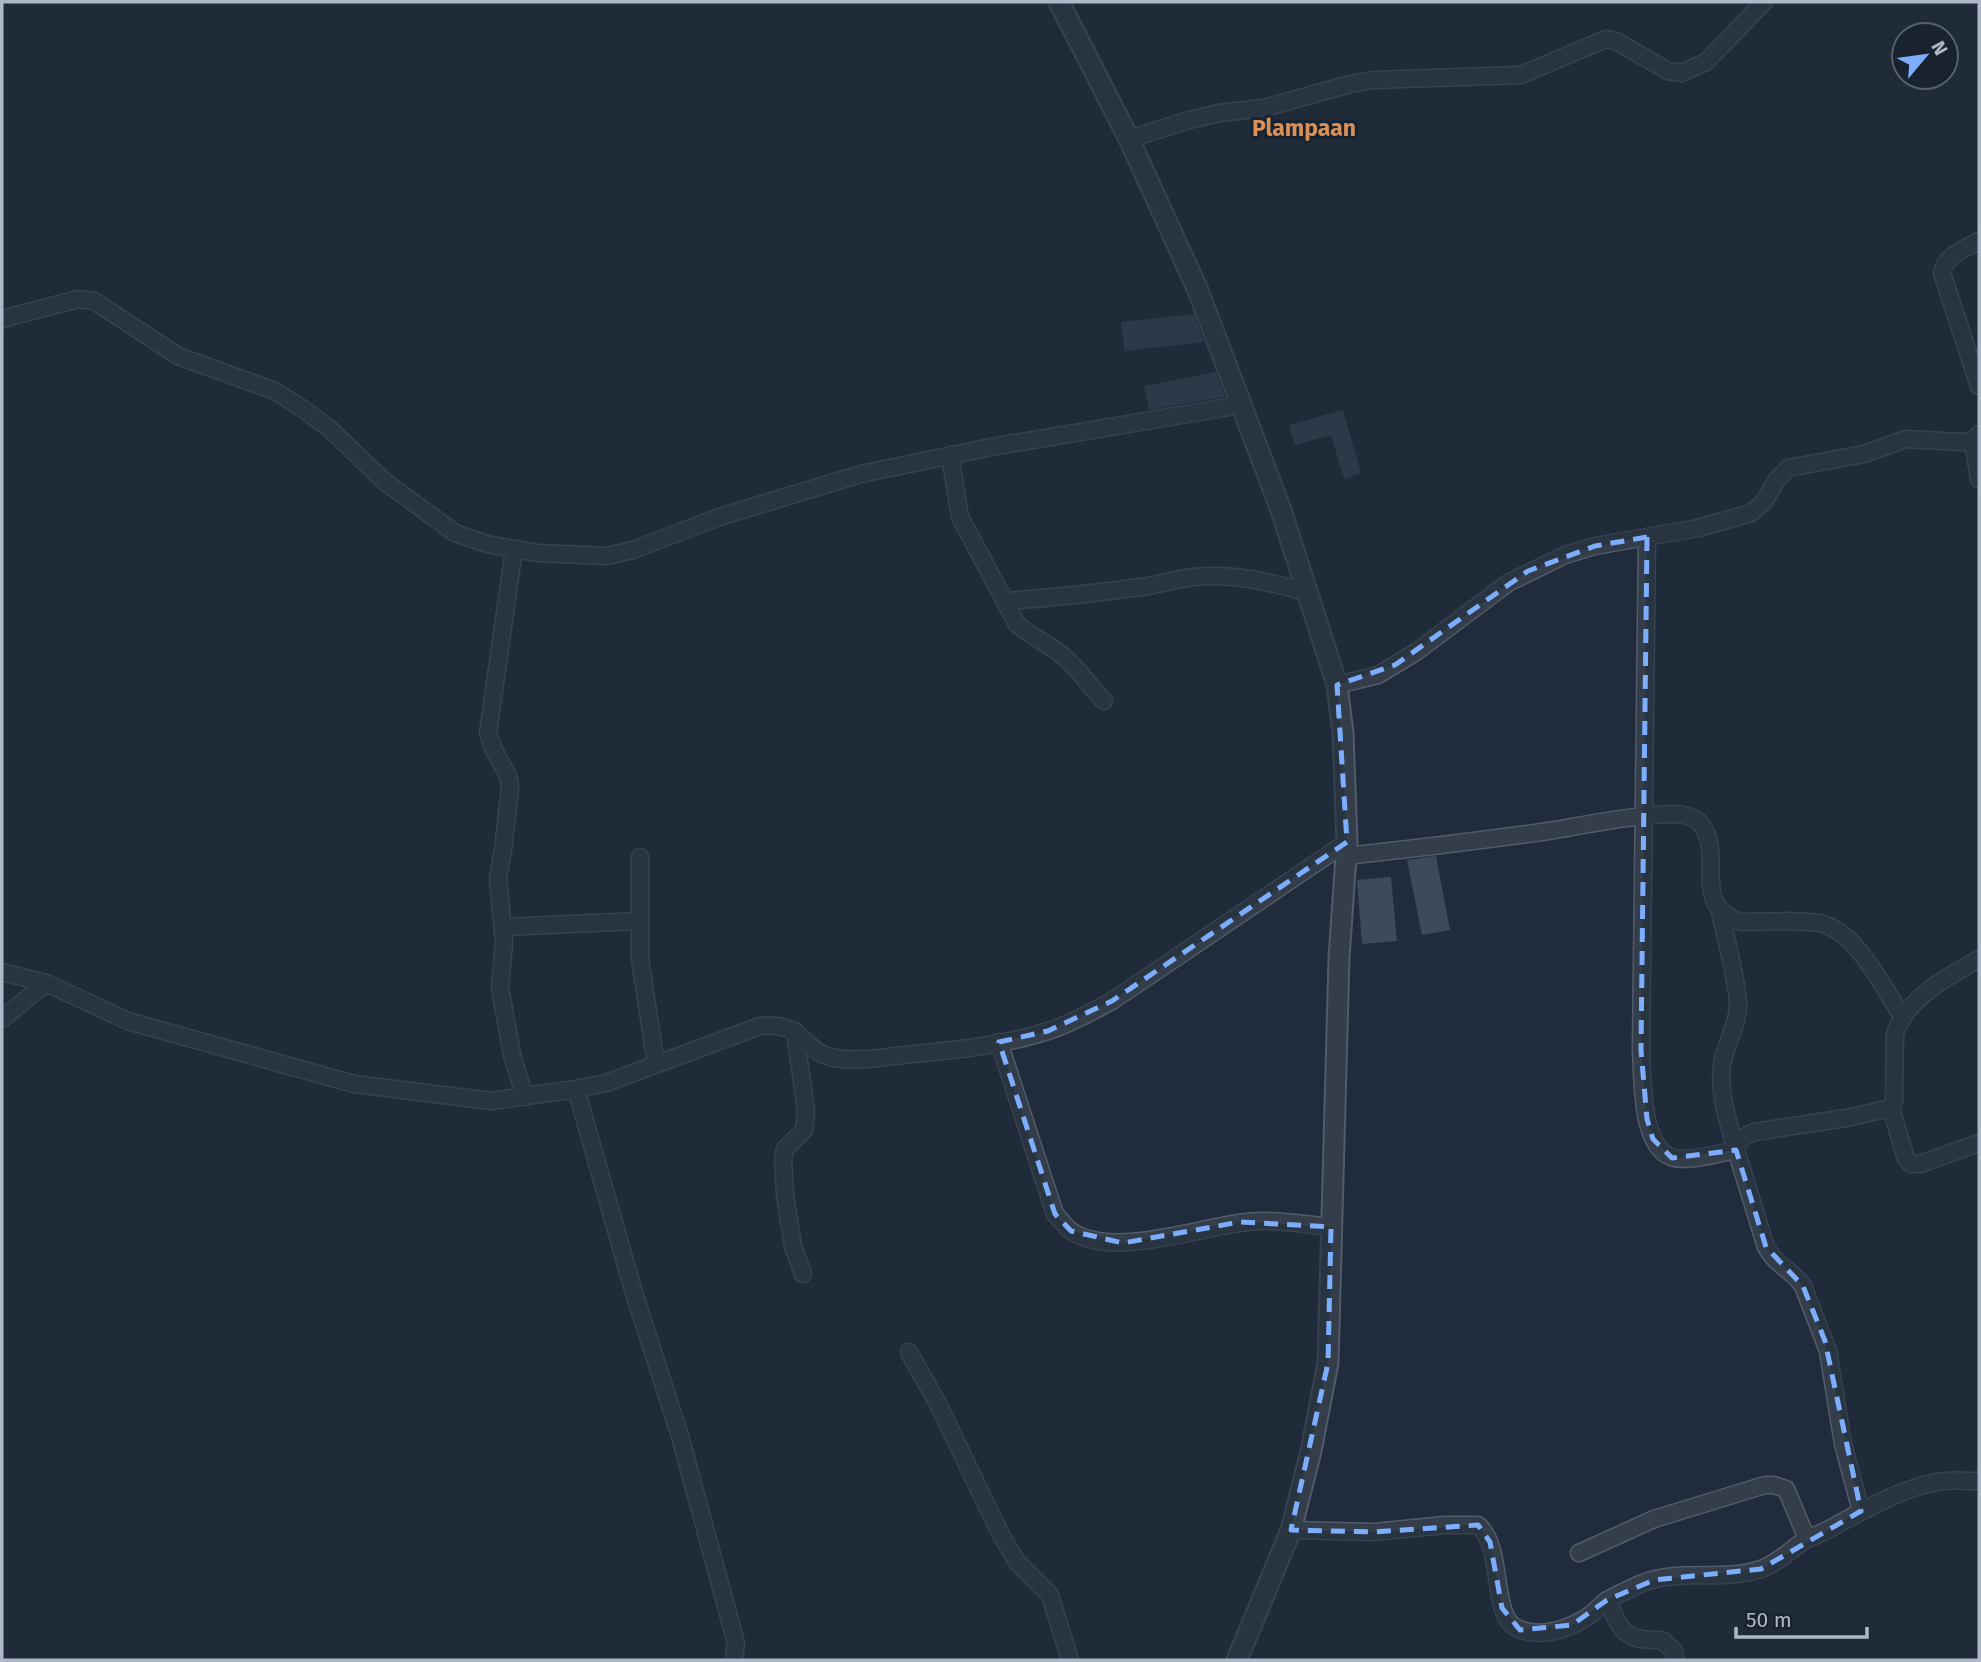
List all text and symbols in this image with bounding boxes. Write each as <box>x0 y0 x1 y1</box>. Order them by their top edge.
north arrow <box>1890 21 1960 91</box>
text: N <box>1926 37 1953 59</box>
district label: Plampaan <box>1252 114 1356 142</box>
scale bar <box>1736 1596 1867 1640</box>
text: 50 m <box>1746 1607 1792 1633</box>

